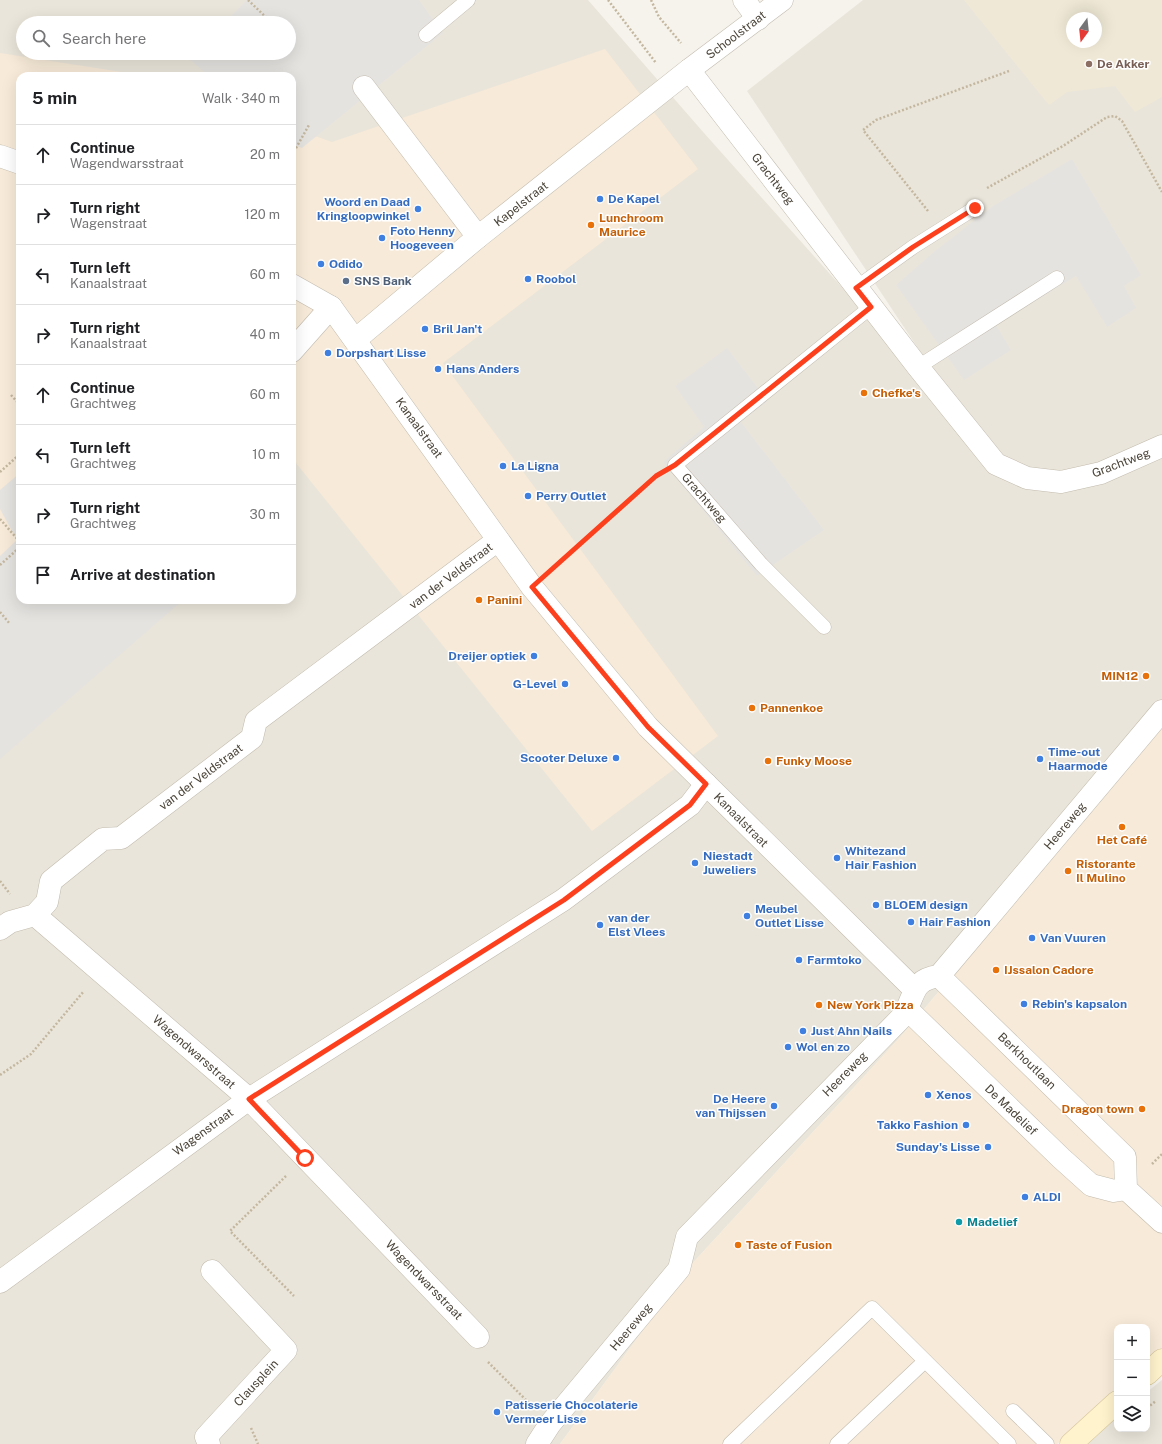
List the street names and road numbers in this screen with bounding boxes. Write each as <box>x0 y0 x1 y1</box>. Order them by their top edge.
street label: Schoolstraat <box>703 8 769 62</box>
street label: Grachtweg <box>749 151 797 207</box>
street label: Kapelstraat <box>491 178 551 229</box>
street label: Kanaalstraat <box>392 395 446 461</box>
street label: Grachtweg <box>1090 446 1152 480</box>
street label: Grachtweg <box>679 470 729 526</box>
street label: van der Veldstraat <box>406 540 496 612</box>
street label: van der Veldstraat <box>156 741 246 813</box>
street label: Kanaalstraat <box>711 790 771 850</box>
street label: Heereweg <box>1041 799 1089 853</box>
street label: Wagendwarsstraat <box>150 1012 238 1092</box>
street label: Berkhoutlaan <box>995 1030 1059 1092</box>
street label: Heereweg <box>820 1049 870 1099</box>
street label: De Madelief <box>982 1082 1040 1138</box>
street label: Wagenstraat <box>170 1105 236 1159</box>
street label: Wagendwarsstraat <box>382 1237 466 1323</box>
street label: Heereweg <box>607 1300 655 1354</box>
street label: Clausplein <box>231 1357 281 1409</box>

